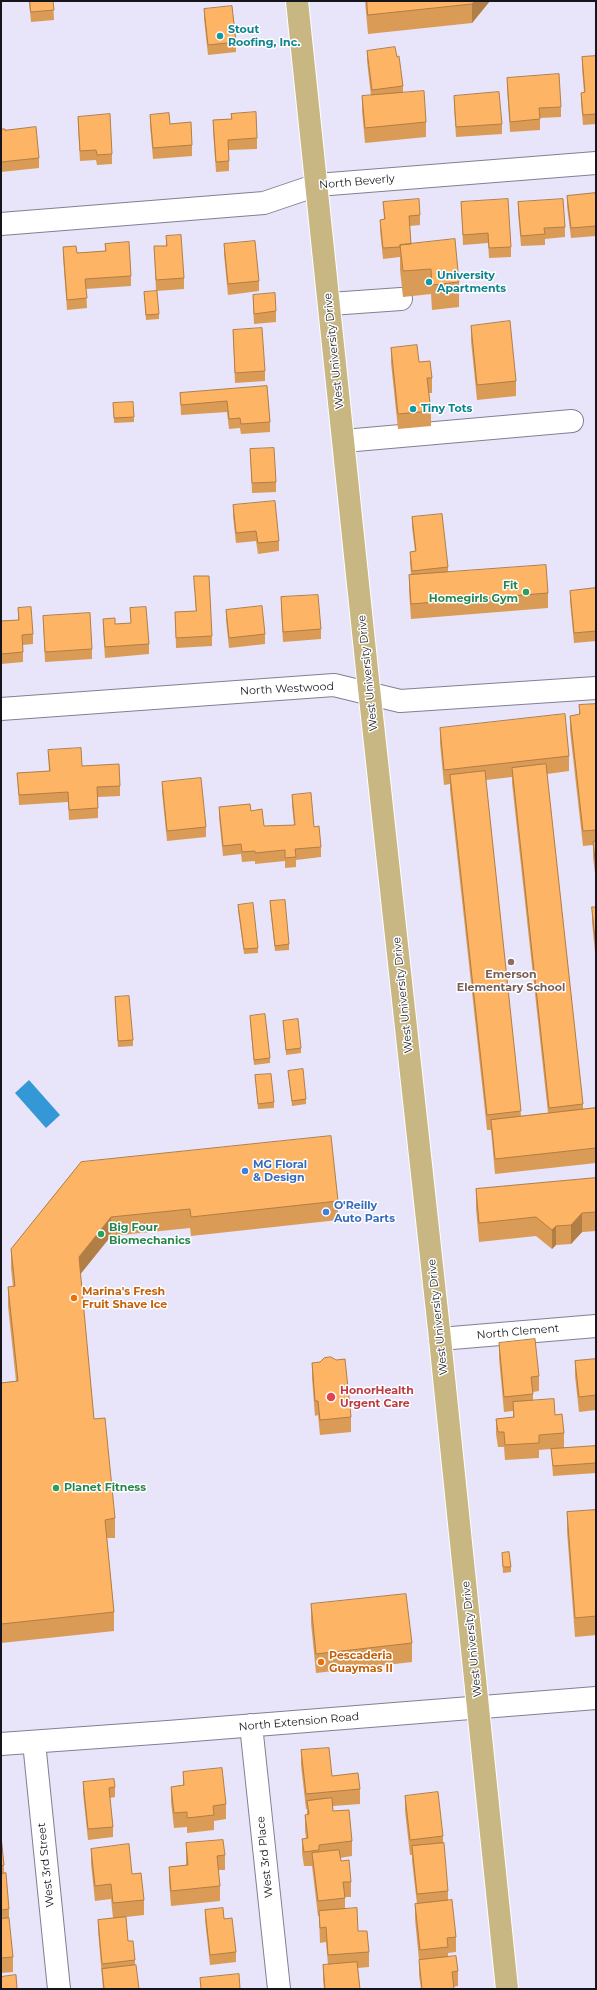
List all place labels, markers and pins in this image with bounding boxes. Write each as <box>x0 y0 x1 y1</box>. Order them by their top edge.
place label: Stout Roofing, Inc. <box>228 23 300 49</box>
marker: Stout Roofing, Inc. <box>215 31 225 41</box>
place label: University Apartments <box>437 269 506 295</box>
marker: University Apartments <box>424 277 434 287</box>
place label: Tiny Tots <box>421 402 472 416</box>
marker: Tiny Tots <box>408 404 418 414</box>
place label: Fit Homegirls Gym <box>429 579 518 605</box>
marker: Fit Homegirls Gym <box>521 587 531 597</box>
marker: Emerson Elementary School <box>506 957 516 967</box>
place label: Emerson Elementary School <box>457 968 565 994</box>
place label: MG Floral & Design <box>253 1158 307 1184</box>
marker: MG Floral & Design <box>240 1166 250 1176</box>
place label: O'Reilly Auto Parts <box>334 1199 395 1225</box>
marker: O'Reilly Auto Parts <box>321 1207 331 1217</box>
place label: Big Four Biomechanics <box>109 1221 191 1247</box>
marker: Big Four Biomechanics <box>96 1229 106 1239</box>
place label: Marina's Fresh Fruit Shave Ice <box>82 1285 167 1311</box>
marker: Marina's Fresh Fruit Shave Ice <box>69 1293 79 1303</box>
place label: HonorHealth Urgent Care <box>340 1384 414 1410</box>
marker: HonorHealth Urgent Care <box>325 1391 337 1403</box>
place label: Planet Fitness <box>64 1481 146 1495</box>
marker: Planet Fitness <box>51 1483 61 1493</box>
place label: Pescaderia Guaymas II <box>329 1649 393 1675</box>
marker: Pescaderia Guaymas II <box>316 1657 326 1667</box>

